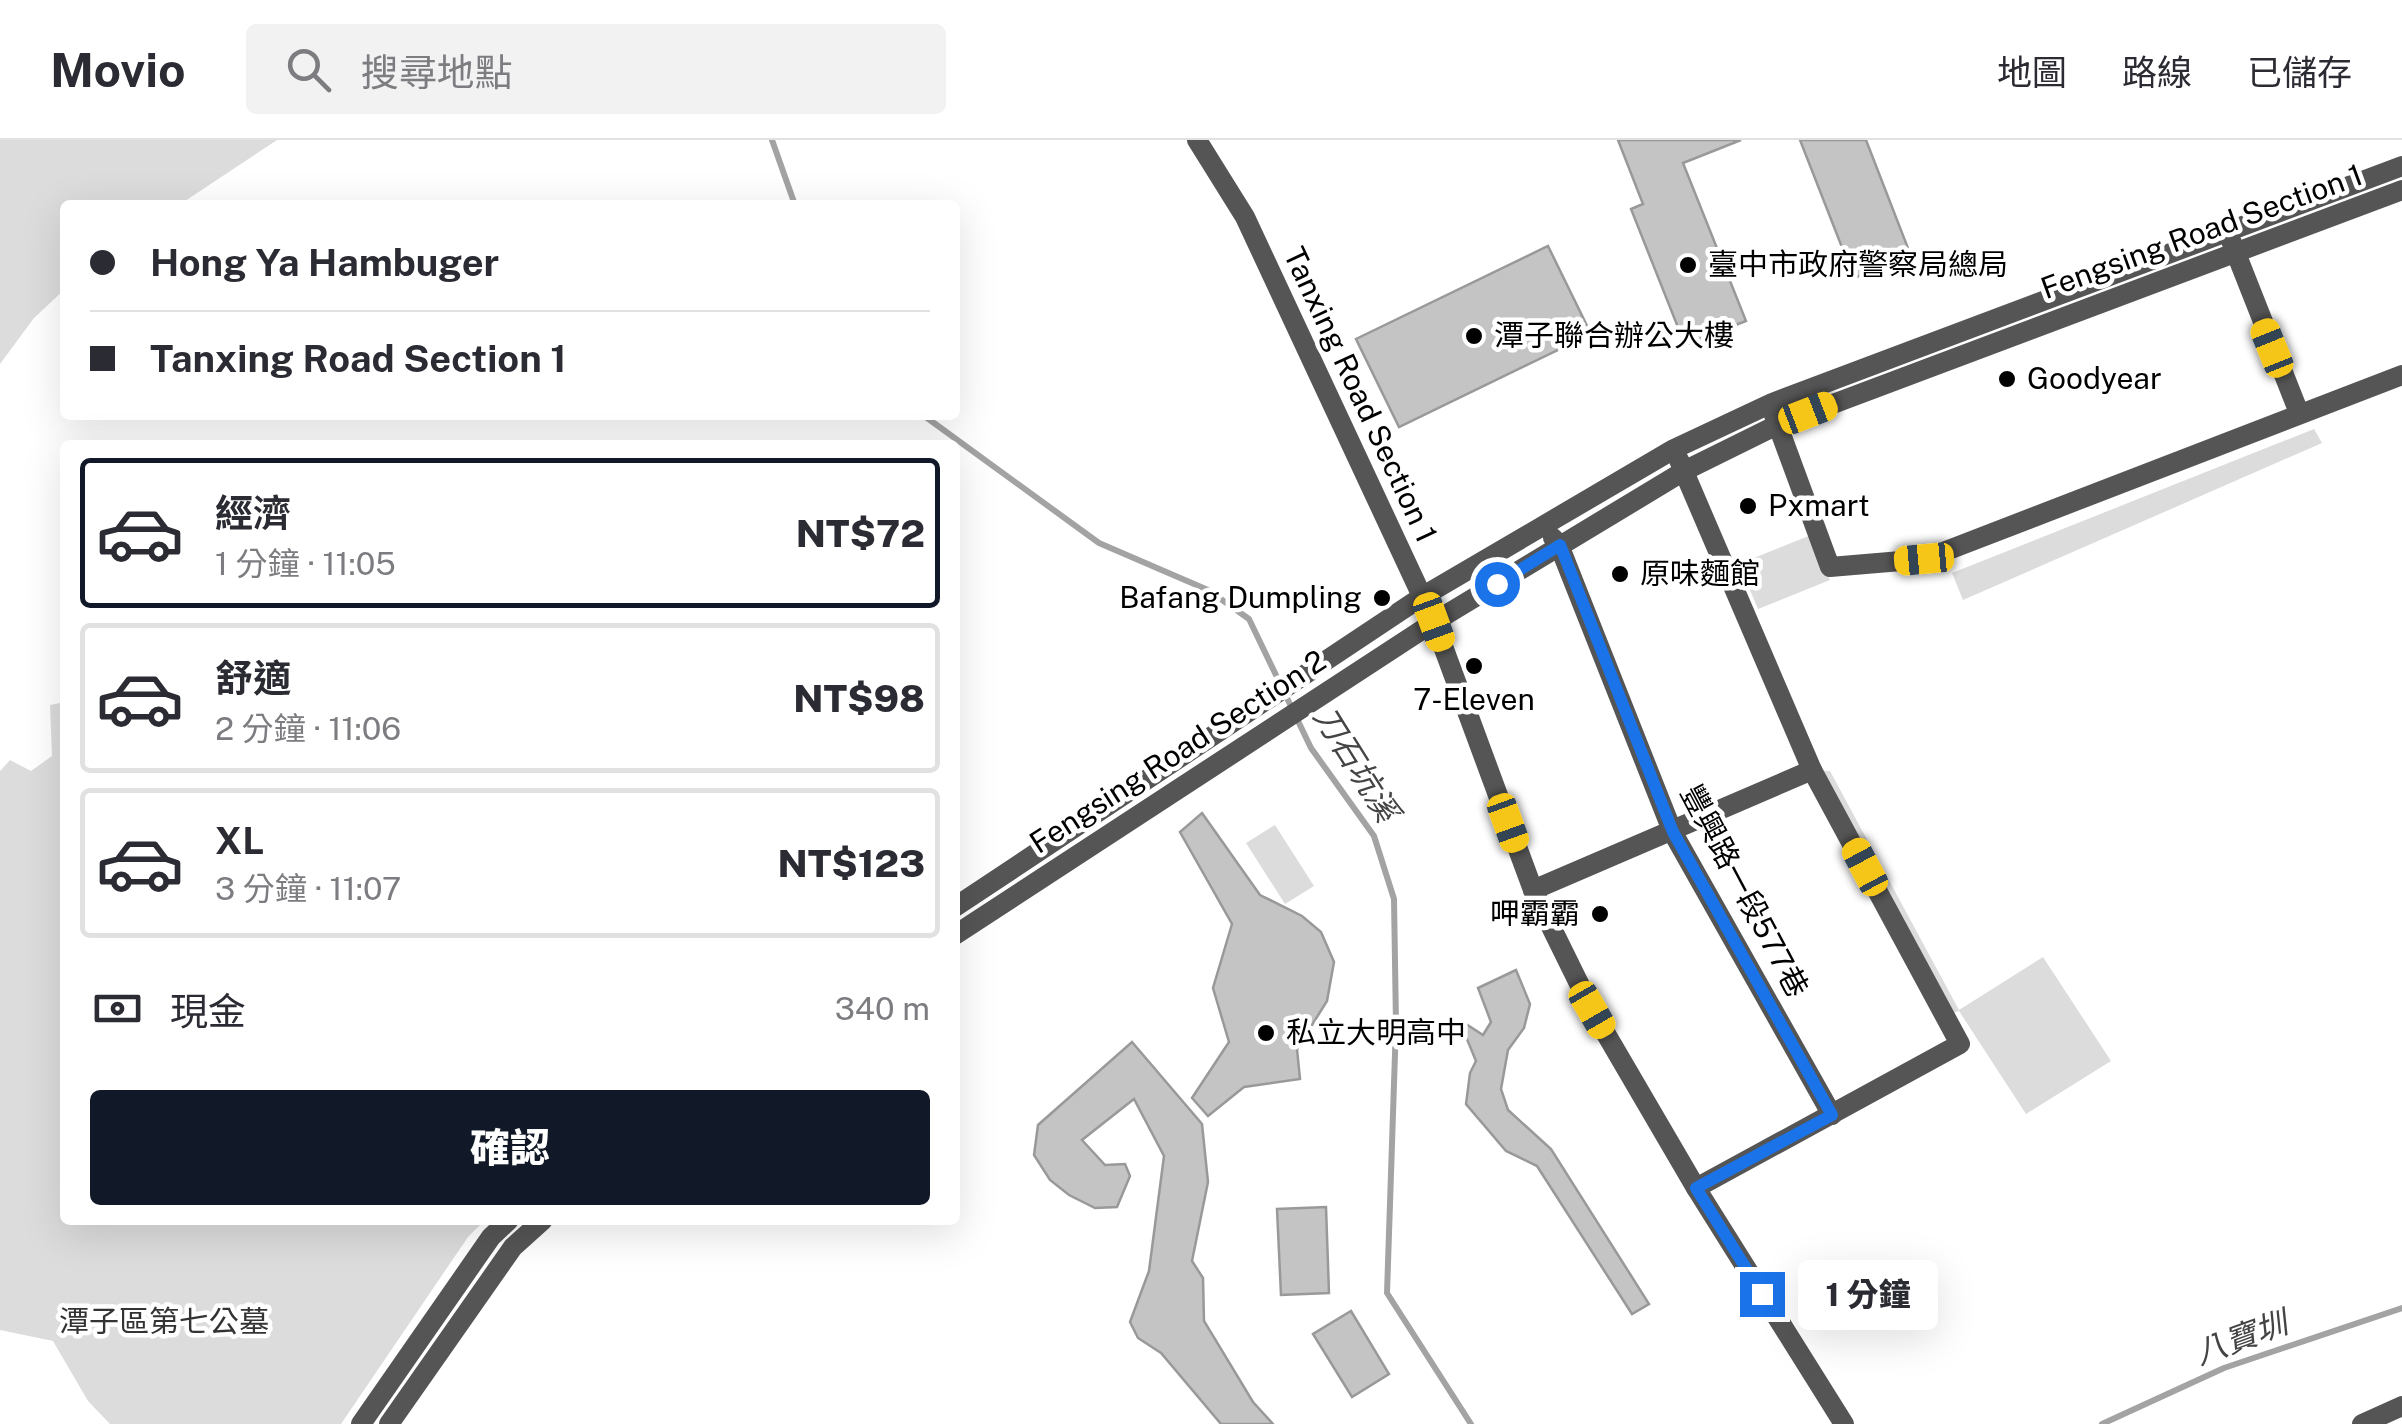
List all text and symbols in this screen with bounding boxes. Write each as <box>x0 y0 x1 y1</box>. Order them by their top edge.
search box <box>246 24 946 114</box>
text: Movio <box>50 41 186 98</box>
icon: search <box>281 42 336 97</box>
text: 搜尋地點 <box>361 50 513 95</box>
text: 地圖 <box>1997 52 2067 93</box>
text: 路線 <box>2122 52 2192 93</box>
text: 已儲存 <box>2247 52 2352 93</box>
street label: Fengsing Road Section 1 <box>2036 156 2367 306</box>
text: Hong Ya Hambuger <box>150 240 499 285</box>
street label: Tanxing Road Section 1 <box>1277 241 1445 548</box>
place label: 臺中市政府警察局總局 <box>1708 246 2008 282</box>
marker: 臺中市政府警察局總局 <box>1677 254 1699 276</box>
car <box>2247 315 2297 381</box>
place label: 潭子聯合辦公大樓 <box>1494 317 1734 353</box>
marker: 潭子聯合辦公大樓 <box>1463 325 1485 347</box>
text: Tanxing Road Section 1 <box>150 336 567 381</box>
place label: Goodyear <box>2027 360 2162 396</box>
marker: Goodyear <box>1996 368 2018 390</box>
car <box>1775 388 1841 438</box>
place label: Pxmart <box>1768 487 1870 523</box>
icon: car <box>95 488 185 578</box>
text: 經濟 <box>215 491 291 536</box>
marker: Pxmart <box>1737 495 1759 517</box>
text: NT$72 <box>796 511 925 556</box>
car <box>1893 541 1955 577</box>
text: 1 分鐘 · 11:05 <box>215 545 396 582</box>
place label: 原味麵館 <box>1640 555 1760 591</box>
route start <box>1475 562 1520 607</box>
marker: 原味麵館 <box>1609 563 1631 585</box>
place label: Bafang Dumpling <box>1119 579 1362 615</box>
marker: Bafang Dumpling <box>1371 587 1393 609</box>
car <box>1410 589 1458 655</box>
street label: Fengsing Road Section 2 <box>1023 642 1332 860</box>
icon: car <box>95 653 185 743</box>
marker: 7-Eleven <box>1463 655 1485 677</box>
text: 舒適 <box>215 656 291 701</box>
text: NT$98 <box>793 676 925 721</box>
place label: 7-Eleven <box>1413 681 1535 717</box>
water label: 刀石坑溪 <box>1307 700 1408 831</box>
text: 2 分鐘 · 11:06 <box>215 710 401 747</box>
street label: 豐興路一段577巷 <box>1674 778 1816 1003</box>
car <box>1484 790 1532 856</box>
icon: car <box>95 818 185 908</box>
text: XL <box>215 818 264 863</box>
car <box>1838 833 1892 901</box>
text: NT$123 <box>777 841 925 886</box>
text: 3 分鐘 · 11:07 <box>215 870 401 907</box>
place label: 呷霸霸 <box>1490 895 1580 931</box>
marker: 呷霸霸 <box>1589 903 1611 925</box>
car <box>1564 977 1620 1043</box>
icon: cash <box>90 981 145 1036</box>
text: 現金 <box>170 989 246 1034</box>
text: 340 m <box>835 990 930 1027</box>
place label: 私立大明高中 <box>1286 1014 1466 1050</box>
marker: 私立大明高中 <box>1255 1022 1277 1044</box>
button: 確認 <box>90 1090 930 1205</box>
callout: 1 分鐘 <box>1797 1259 1937 1329</box>
route end <box>1740 1272 1785 1317</box>
text: 1 分鐘 <box>1826 1276 1911 1313</box>
water label: 八寶圳 <box>2189 1302 2296 1371</box>
park label: 潭子區第七公墓 <box>59 1303 269 1339</box>

